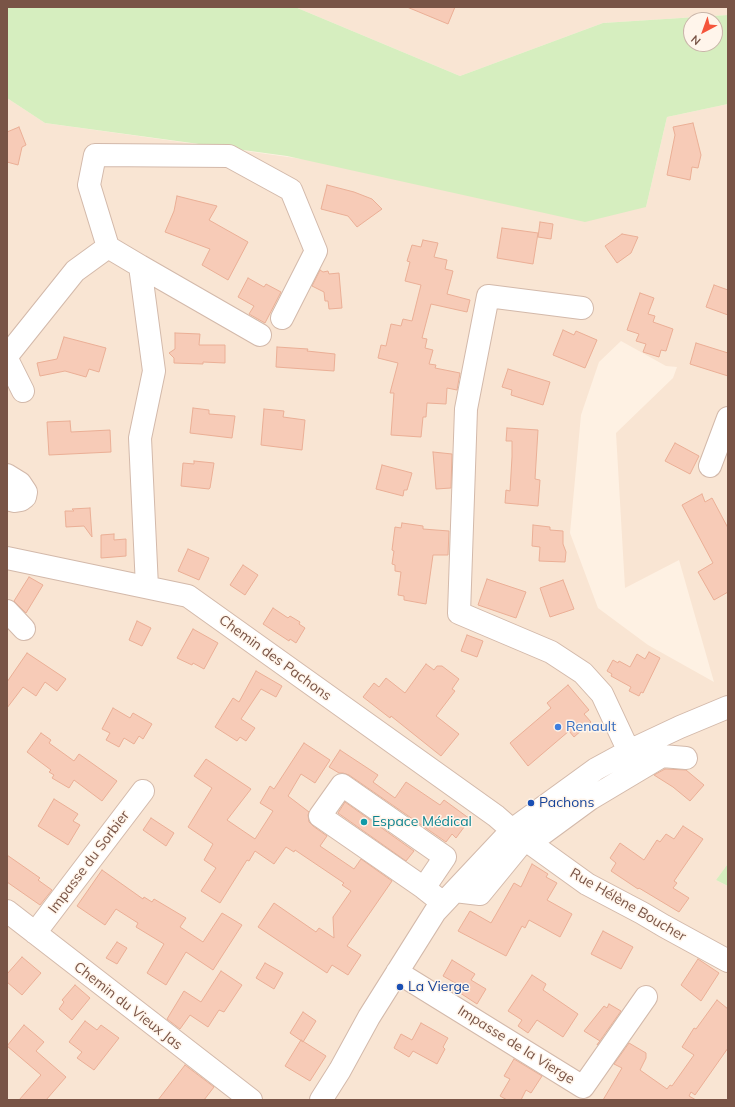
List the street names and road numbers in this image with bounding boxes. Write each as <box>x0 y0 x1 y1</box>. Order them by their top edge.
street label: Chemin des Pachons <box>215 612 335 704</box>
street label: Impasse du Sorbier <box>45 807 133 917</box>
street label: Rue Hélène Boucher <box>567 865 689 945</box>
street label: Chemin du Vieux Jas <box>70 958 186 1054</box>
street label: Impasse de la Vierge <box>454 1002 578 1088</box>

